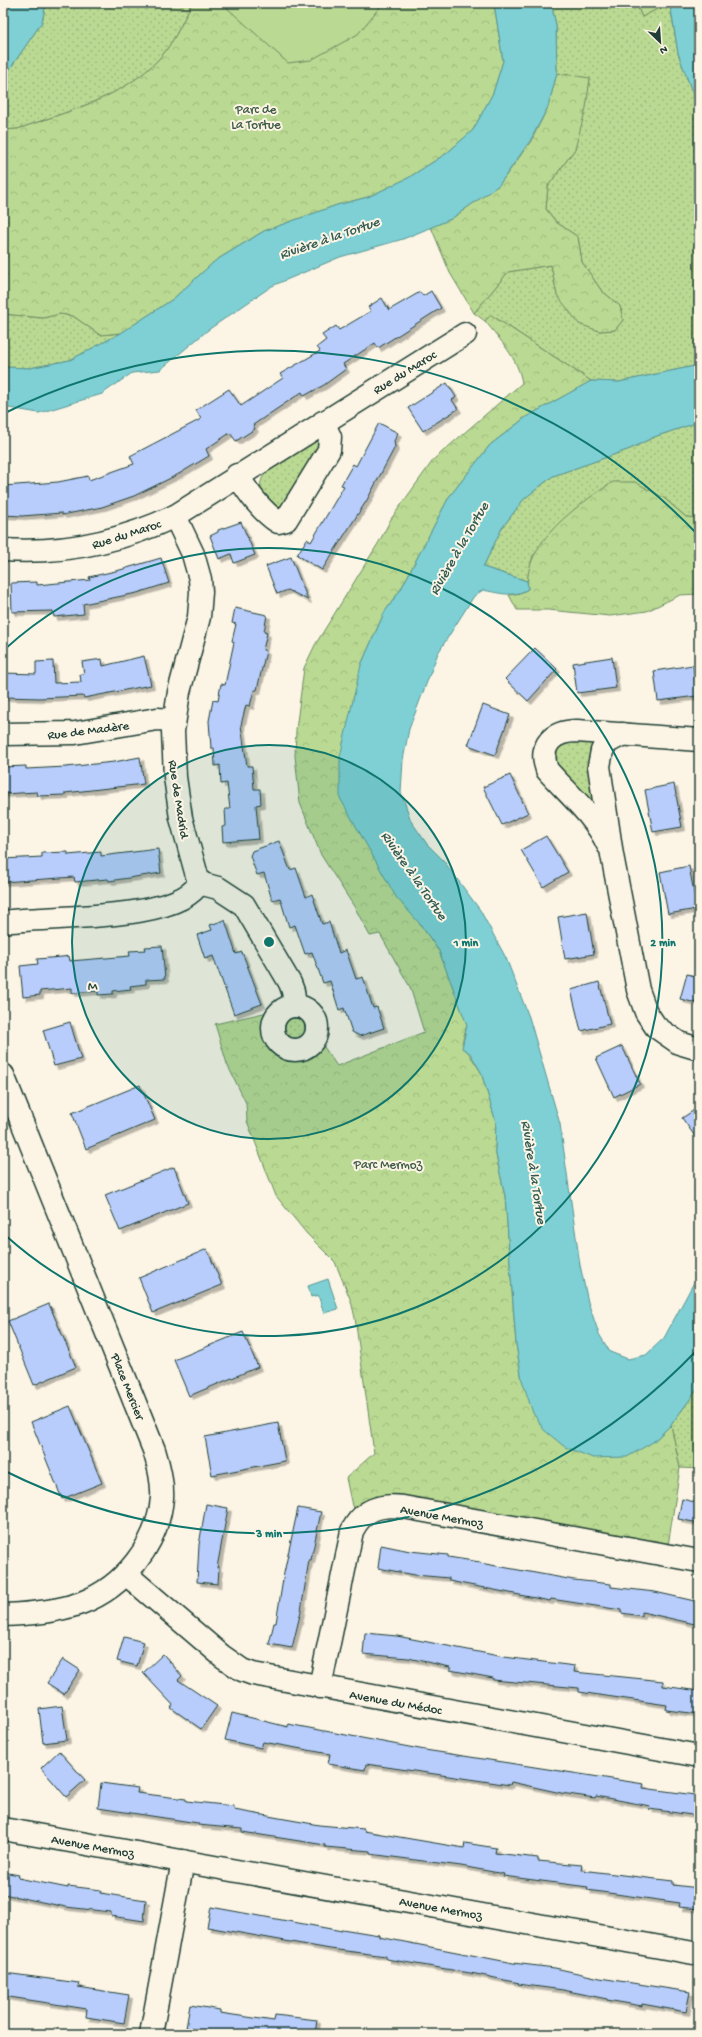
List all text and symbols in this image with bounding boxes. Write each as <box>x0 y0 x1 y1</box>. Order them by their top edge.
north arrow <box>640 22 680 62</box>
text: N <box>658 42 669 56</box>
park label: Parc de La Tortue <box>231 103 281 133</box>
water label: Rivière à la Tortue <box>278 214 383 264</box>
street label: Rue du Maroc <box>371 348 440 398</box>
water label: Rivière à la Tortue <box>427 499 494 599</box>
street label: Rue du Maroc <box>90 517 164 554</box>
street label: Rue de Madère <box>47 719 130 744</box>
street label: Rue de Madrid <box>164 759 191 841</box>
water label: Rivière à la Tortue <box>376 829 450 925</box>
centre of rings <box>262 935 276 949</box>
text: 1 min <box>453 937 479 951</box>
text: 2 min <box>650 937 676 951</box>
district label: M <box>88 979 98 996</box>
water label: Rivière à la Tortue <box>516 1119 549 1226</box>
park label: Parc Mermoz <box>353 1158 424 1173</box>
street label: Place Mercier <box>106 1351 147 1424</box>
street label: Avenue Mermoz <box>399 1503 486 1532</box>
text: 3 min <box>255 1528 282 1542</box>
street label: Avenue du Médoc <box>348 1688 443 1719</box>
street label: Avenue Mermoz <box>50 1833 137 1862</box>
street label: Avenue Mermoz <box>398 1895 485 1924</box>

